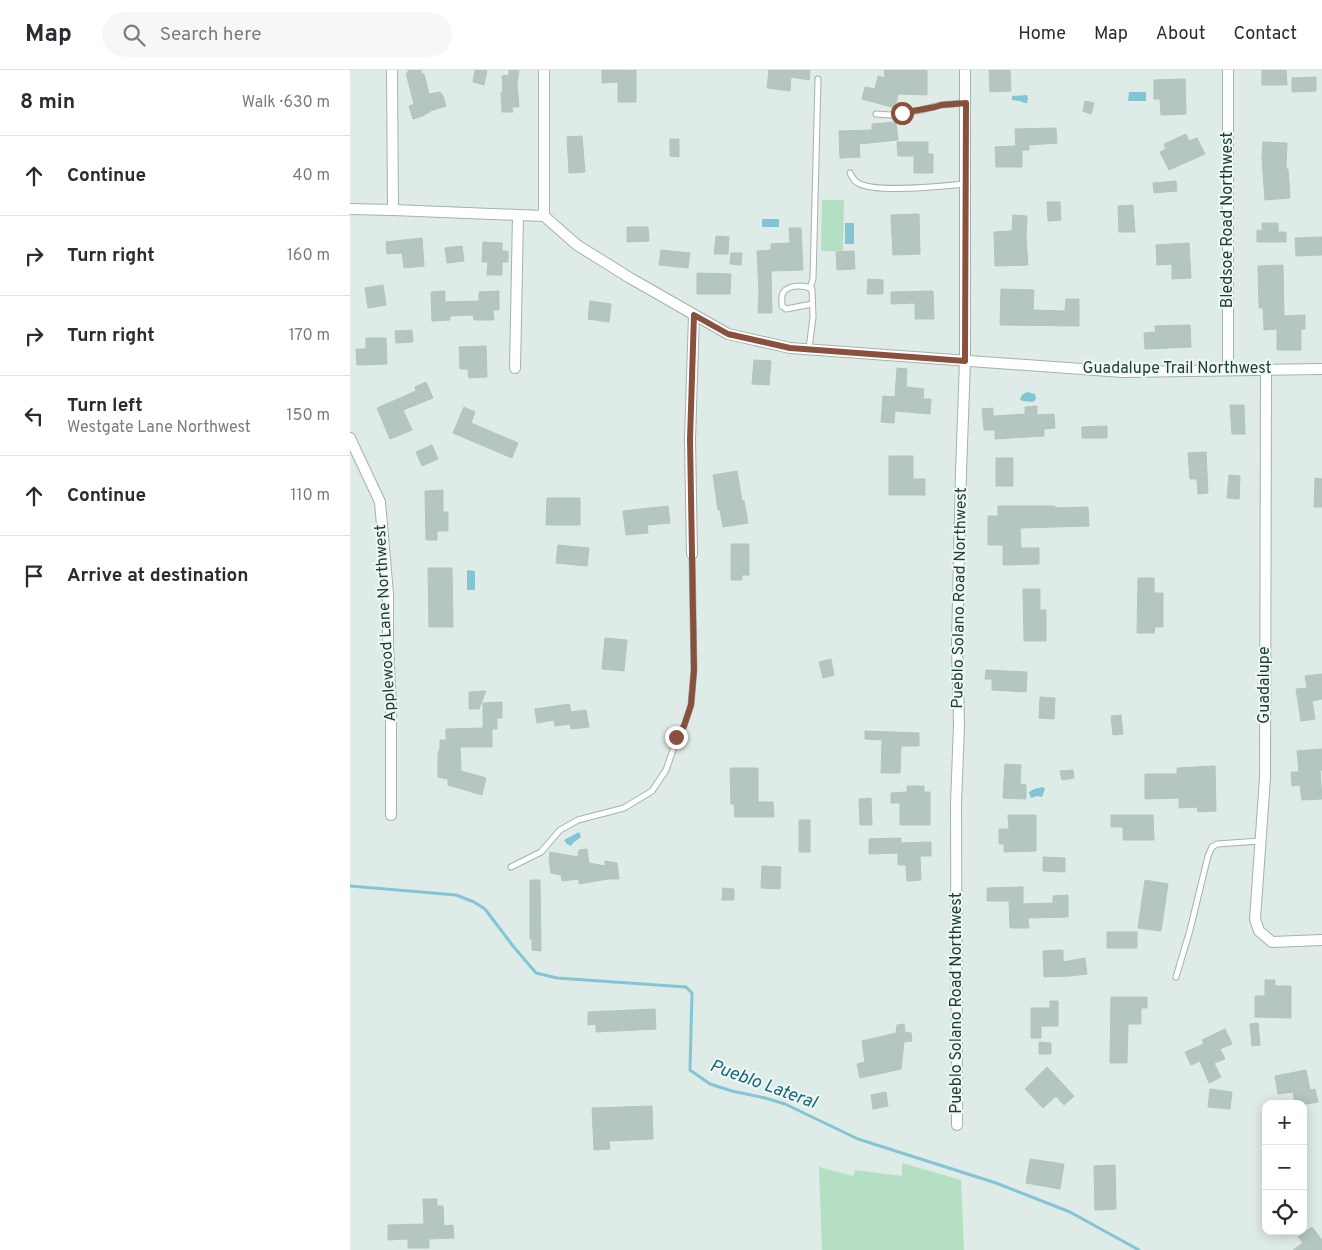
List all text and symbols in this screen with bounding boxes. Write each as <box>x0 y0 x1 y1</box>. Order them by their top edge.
search box <box>102 12 452 57</box>
text: Map <box>25 20 72 50</box>
icon: search <box>120 21 148 49</box>
text: Search here <box>160 23 261 47</box>
text: Home <box>1018 23 1066 46</box>
text: Map <box>1094 23 1128 46</box>
text: About <box>1156 23 1205 46</box>
text: Contact <box>1233 23 1297 46</box>
text: 8 min <box>20 89 75 116</box>
text: Walk · 630 m <box>242 93 330 113</box>
route start <box>891 102 914 125</box>
street label: Bledsoe Road Northwest <box>1218 132 1238 308</box>
icon: ahead <box>20 162 48 190</box>
text: Continue <box>67 164 146 188</box>
text: 40 m <box>292 166 330 186</box>
icon: right <box>20 242 48 270</box>
text: Turn right <box>67 244 155 268</box>
text: 160 m <box>287 246 330 266</box>
icon: right <box>20 322 48 350</box>
text: Turn right <box>67 324 155 348</box>
text: 170 m <box>289 326 330 346</box>
street label: Guadalupe Trail Northwest <box>1082 359 1272 379</box>
text: Turn left <box>67 394 143 418</box>
icon: left <box>20 402 48 430</box>
text: 150 m <box>287 406 330 426</box>
text: Westgate Lane Northwest <box>67 418 251 438</box>
icon: ahead <box>20 482 48 510</box>
text: Continue <box>67 484 146 508</box>
text: 110 m <box>290 486 330 506</box>
street label: Pueblo Solano Road Northwest <box>948 487 972 709</box>
street label: Applewood Lane Northwest <box>371 524 401 722</box>
icon: arrive <box>20 562 48 590</box>
text: Arrive at destination <box>67 564 248 588</box>
street label: Guadalupe <box>1255 646 1275 724</box>
route end <box>665 726 688 749</box>
street label: Pueblo Solano Road Northwest <box>947 892 967 1114</box>
water label: Pueblo Lateral <box>706 1055 821 1115</box>
map controls <box>1262 1100 1307 1235</box>
button: + <box>1262 1100 1307 1145</box>
button: − <box>1262 1145 1307 1190</box>
button: locate <box>1262 1190 1307 1235</box>

